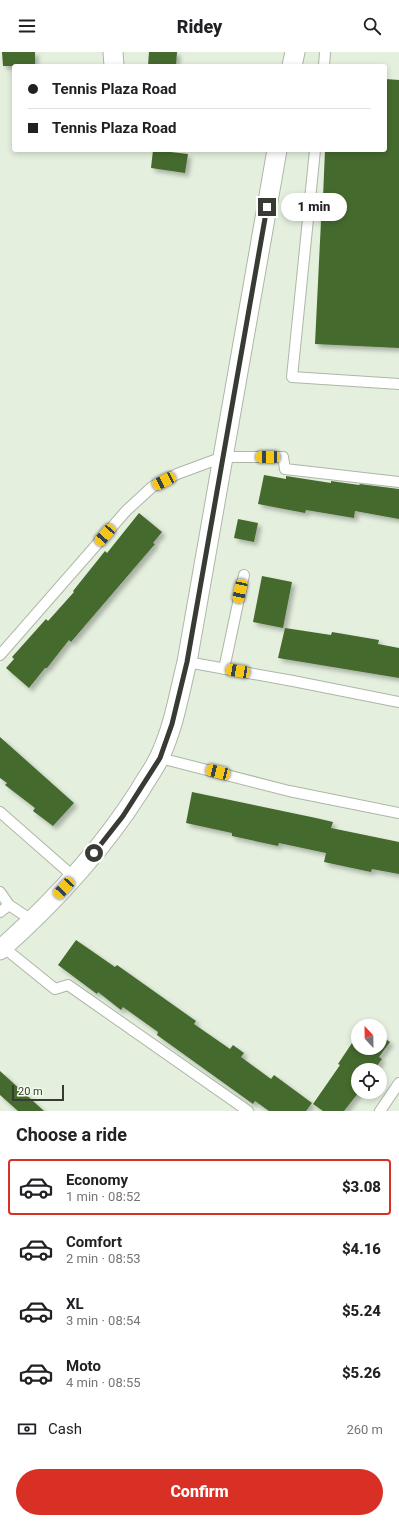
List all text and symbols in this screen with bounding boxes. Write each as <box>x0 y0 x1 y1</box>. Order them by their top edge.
icon: menu <box>16 15 38 37</box>
icon: search <box>361 15 383 37</box>
text: Ridey <box>177 16 222 37</box>
text: Tennis Plaza Road <box>52 80 177 98</box>
text: Tennis Plaza Road <box>52 119 177 137</box>
callout: 1 min <box>281 193 347 221</box>
route end <box>258 198 276 216</box>
text: 1 min <box>298 199 330 214</box>
car <box>256 451 280 463</box>
car <box>151 470 177 492</box>
car <box>93 522 117 548</box>
car <box>232 578 248 604</box>
car <box>225 663 251 679</box>
car <box>205 763 231 781</box>
route start <box>85 844 103 862</box>
car <box>51 875 77 901</box>
north arrow <box>351 1019 387 1055</box>
map controls <box>351 1019 387 1099</box>
button: locate <box>351 1063 387 1099</box>
scale bar <box>12 1083 64 1102</box>
text: 20 m <box>18 1085 43 1098</box>
text: Choose a ride <box>16 1124 127 1145</box>
icon: car <box>18 1169 54 1205</box>
text: Economy <box>66 1171 128 1189</box>
text: $3.08 <box>342 1178 381 1196</box>
text: 1 min · 08:52 <box>66 1189 141 1204</box>
icon: car <box>18 1231 54 1267</box>
text: Comfort <box>66 1233 122 1251</box>
text: $4.16 <box>342 1240 381 1258</box>
text: 2 min · 08:53 <box>66 1251 141 1266</box>
icon: car <box>18 1293 54 1329</box>
text: XL <box>66 1295 84 1313</box>
text: $5.24 <box>342 1302 381 1320</box>
text: 3 min · 08:54 <box>66 1313 141 1328</box>
icon: car <box>18 1355 54 1391</box>
text: Moto <box>66 1357 101 1375</box>
text: $5.26 <box>342 1364 381 1382</box>
text: 4 min · 08:55 <box>66 1375 141 1390</box>
icon: cash <box>16 1418 38 1440</box>
text: Cash <box>48 1420 82 1438</box>
text: 260 m <box>346 1422 383 1437</box>
button: Confirm <box>16 1469 383 1515</box>

